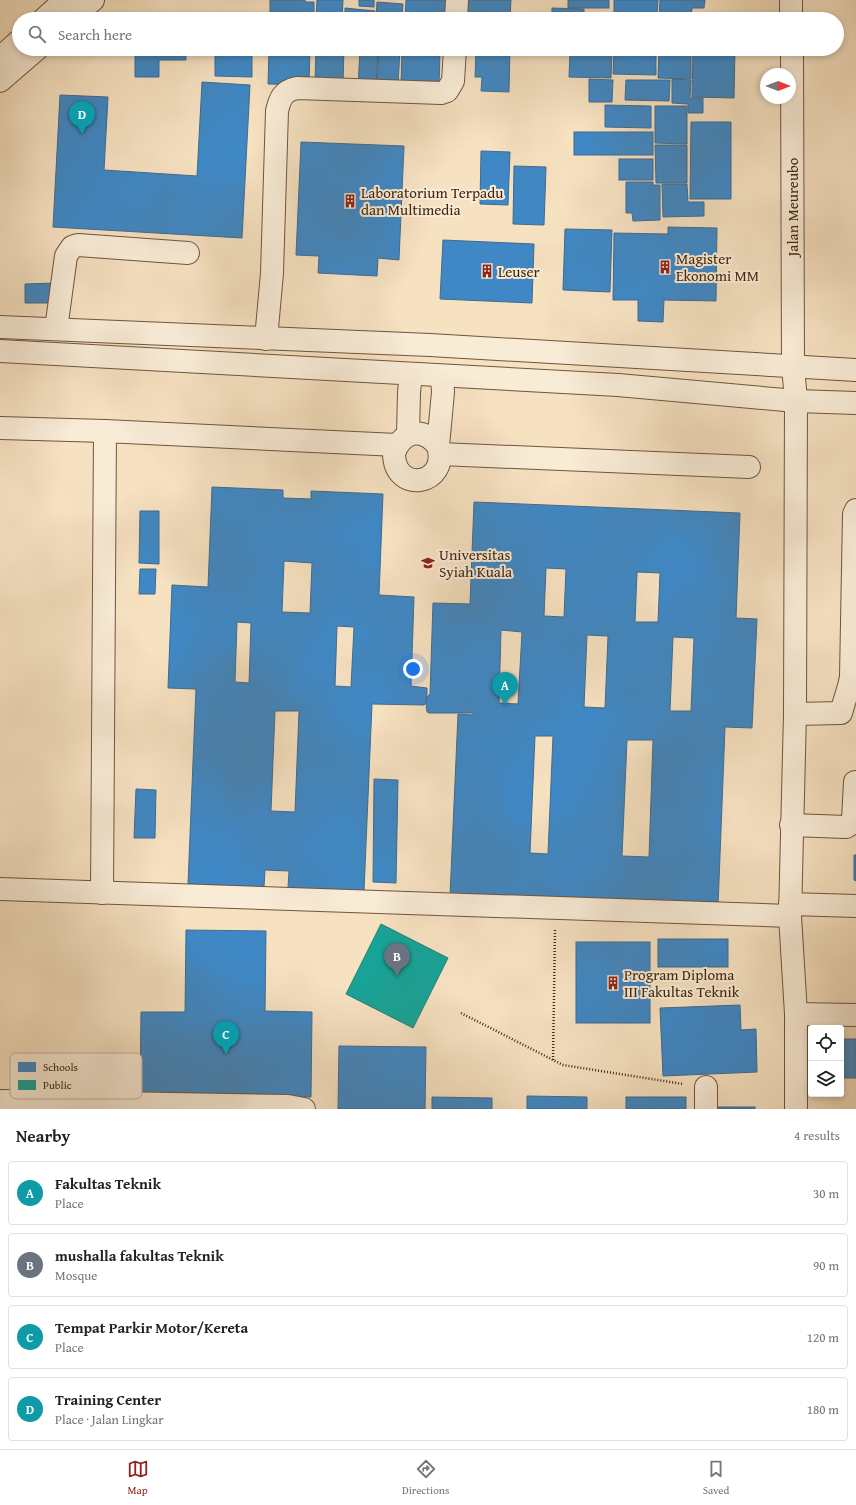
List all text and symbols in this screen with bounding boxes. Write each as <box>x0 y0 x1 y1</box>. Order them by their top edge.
search box <box>12 12 844 56</box>
icon: search <box>26 23 48 45</box>
text: Search here <box>58 24 132 45</box>
north arrow <box>760 68 796 104</box>
pin: D <box>69 101 95 134</box>
street label: Jalan Meureubo <box>782 157 803 258</box>
place label: Laboratorium Terpadu dan Multimedia <box>361 182 504 220</box>
building icon: Laboratorium Terpadu dan Multimedia <box>342 193 358 209</box>
place label: Magister Ekonomi MM <box>676 248 759 286</box>
building icon: Magister Ekonomi MM <box>657 259 673 275</box>
place label: Leuser <box>498 261 540 282</box>
building icon: Leuser <box>479 263 495 279</box>
place label: Universitas Syiah Kuala <box>439 544 512 582</box>
school or university icon: Universitas Syiah Kuala <box>420 555 436 571</box>
your location <box>403 659 423 679</box>
pin: A <box>492 672 518 705</box>
pin: B <box>384 943 410 976</box>
place label: Program Diploma III Fakultas Teknik <box>624 964 740 1002</box>
building icon: Program Diploma III Fakultas Teknik <box>605 975 621 991</box>
pin: C <box>213 1021 239 1054</box>
map controls <box>808 1025 844 1097</box>
button: locate <box>808 1025 844 1061</box>
legend <box>10 1053 142 1099</box>
text: Schools <box>43 1059 78 1075</box>
button: layers <box>808 1061 844 1097</box>
text: Public <box>43 1077 72 1093</box>
text: Nearby <box>16 1123 70 1148</box>
text: 4 results <box>794 1126 840 1145</box>
text: Fakultas Teknik <box>55 1173 161 1194</box>
text: A <box>26 1184 34 1203</box>
text: 30 m <box>813 1184 839 1203</box>
text: Place <box>55 1194 84 1213</box>
text: mushalla fakultas Teknik <box>55 1245 224 1266</box>
text: B <box>26 1256 34 1275</box>
text: 90 m <box>813 1256 839 1275</box>
text: Mosque <box>55 1266 97 1285</box>
text: Tempat Parkir Motor/Kereta <box>55 1317 248 1338</box>
text: C <box>26 1328 34 1347</box>
text: 120 m <box>807 1328 839 1347</box>
text: Place <box>55 1338 84 1357</box>
text: Training Center <box>55 1389 161 1410</box>
text: D <box>26 1400 34 1419</box>
text: 180 m <box>807 1400 839 1419</box>
text: Place · Jalan Lingkar <box>55 1410 164 1429</box>
tab: Map <box>127 1458 149 1498</box>
tab: Directions <box>402 1458 449 1498</box>
tab: Saved <box>703 1458 729 1498</box>

